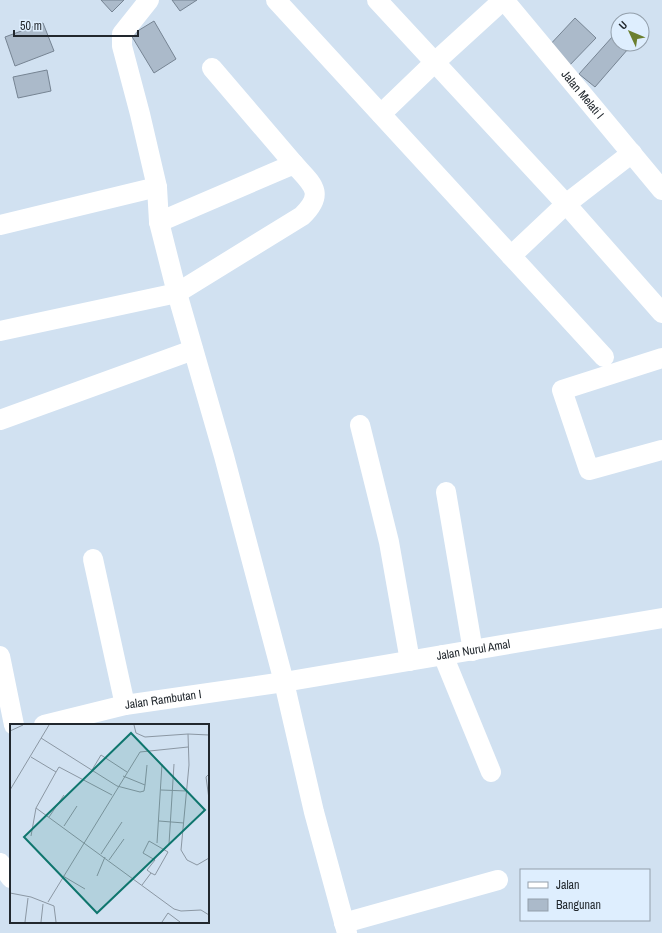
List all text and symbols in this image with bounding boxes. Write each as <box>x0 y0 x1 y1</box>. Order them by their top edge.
scale bar <box>14 12 138 38</box>
north arrow <box>610 12 650 52</box>
text: 50 m <box>20 18 42 34</box>
text: U <box>616 18 630 32</box>
street label: Jalan Melati I <box>558 67 608 122</box>
street label: Jalan Nurul Amal <box>435 636 511 664</box>
street label: Jalan Rambutan I <box>124 686 203 713</box>
inset map <box>10 724 209 923</box>
legend <box>520 869 650 921</box>
text: Jalan <box>556 877 580 893</box>
text: Bangunan <box>556 897 601 913</box>

